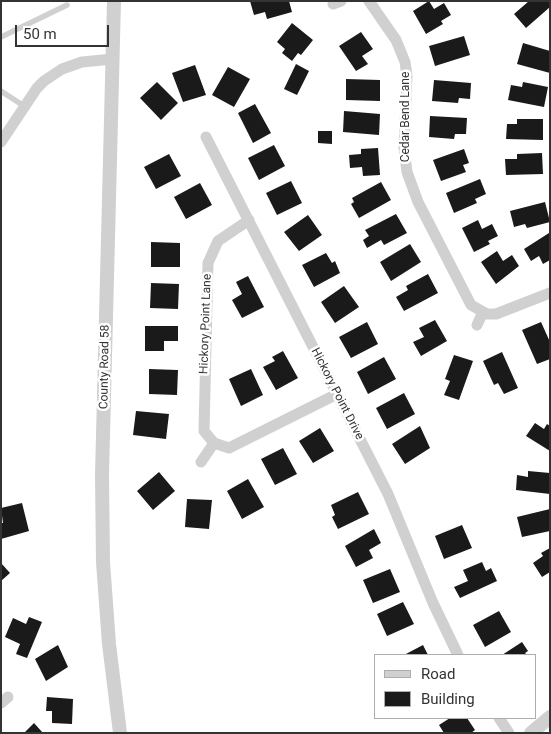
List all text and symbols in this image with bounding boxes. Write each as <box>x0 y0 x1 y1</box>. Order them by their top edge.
scale bar <box>18 15 111 47</box>
text: 50 m <box>23 25 57 43</box>
street label: Cedar Bend Lane <box>399 72 413 162</box>
street label: Hickory Point Lane <box>197 274 215 374</box>
street label: County Road 58 <box>97 325 113 409</box>
street label: Hickory Point Drive <box>308 346 366 442</box>
legend <box>374 654 536 719</box>
text: Road <box>421 665 455 683</box>
text: Building <box>421 690 475 708</box>

